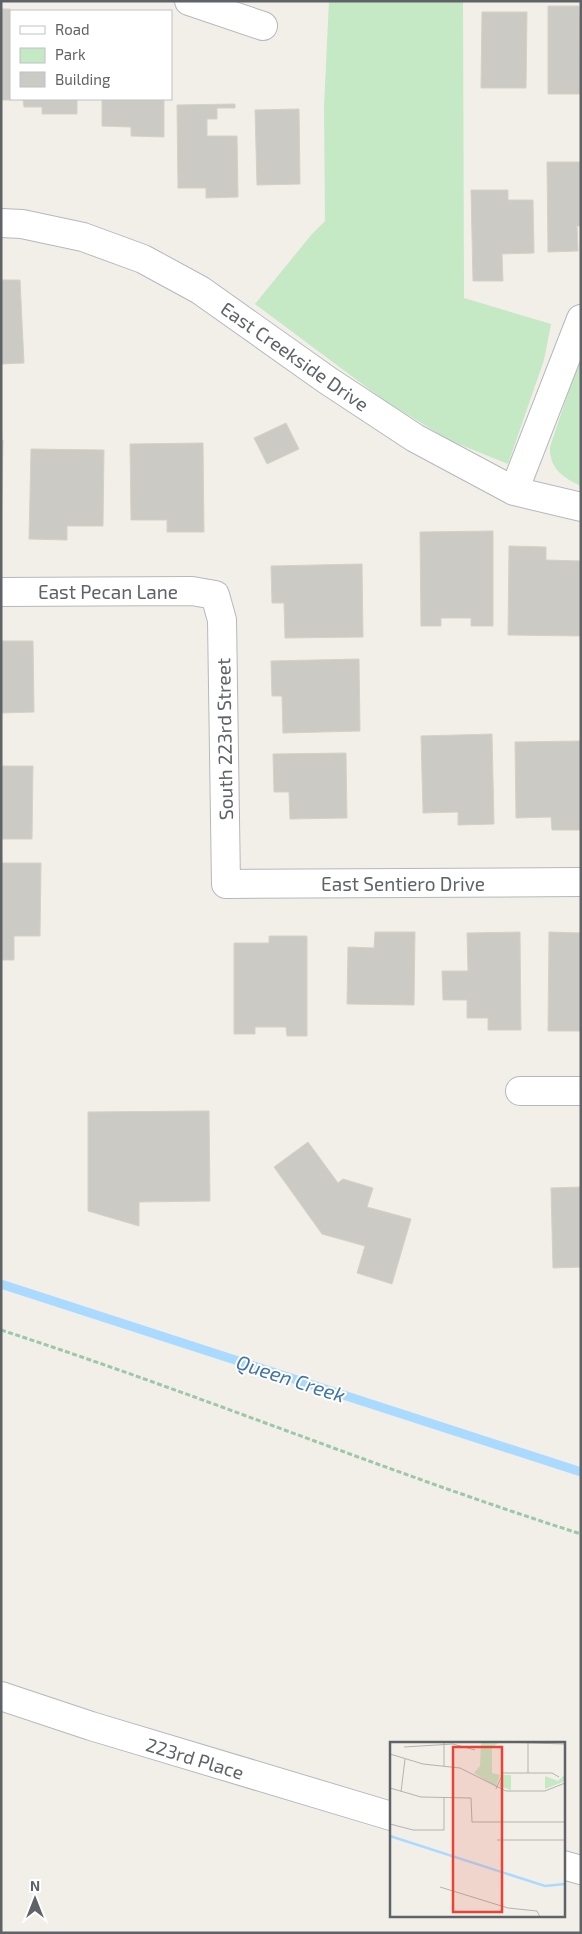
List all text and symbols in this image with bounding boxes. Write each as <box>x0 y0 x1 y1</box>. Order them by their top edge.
legend <box>10 10 172 100</box>
text: Road <box>55 20 90 38</box>
text: Park <box>55 45 86 63</box>
text: Building <box>55 70 111 88</box>
street label: East Creekside Drive <box>217 296 373 416</box>
street label: East Pecan Lane <box>38 580 178 603</box>
street label: South 223rd Street <box>211 658 237 820</box>
street label: East Sentiero Drive <box>321 872 485 895</box>
water label: Queen Creek <box>233 1349 349 1407</box>
street label: 223rd Place <box>143 1732 247 1784</box>
inset map <box>390 1742 564 1916</box>
north arrow <box>10 1874 60 1924</box>
text: N <box>30 1877 40 1894</box>

